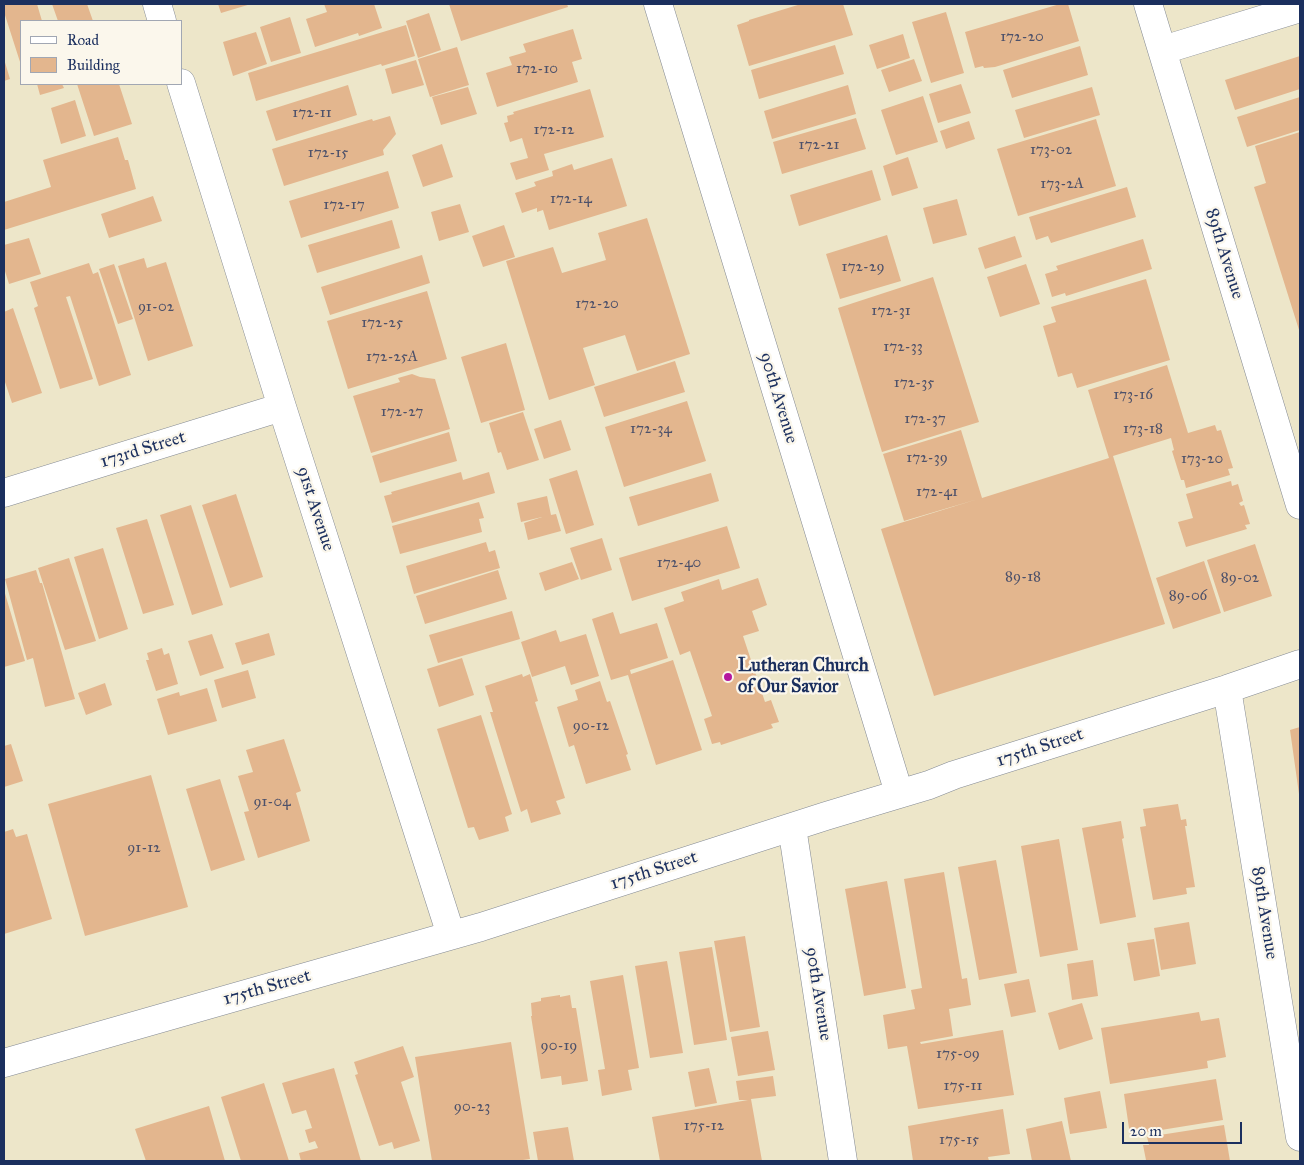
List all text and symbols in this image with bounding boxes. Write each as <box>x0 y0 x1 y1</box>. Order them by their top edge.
legend <box>20 20 182 85</box>
house number: 172-20 <box>1000 28 1044 46</box>
text: Road <box>67 31 99 49</box>
text: Building <box>67 56 120 74</box>
house number: 172-10 <box>516 60 558 78</box>
house number: 172-11 <box>292 104 332 122</box>
house number: 172-12 <box>534 121 574 139</box>
house number: 172-21 <box>799 136 839 154</box>
house number: 173-02 <box>1030 141 1072 159</box>
house number: 172-15 <box>308 144 348 162</box>
house number: 173-2A <box>1040 175 1084 193</box>
house number: 172-14 <box>550 190 592 208</box>
house number: 172-17 <box>323 196 365 214</box>
street label: 89th Avenue <box>1200 206 1248 302</box>
house number: 172-29 <box>842 258 884 276</box>
house number: 172-20 <box>575 295 619 313</box>
house number: 91-02 <box>138 298 174 316</box>
house number: 172-31 <box>871 302 911 320</box>
house number: 172-25 <box>361 314 403 332</box>
house number: 172-33 <box>883 338 923 356</box>
house number: 172-25A <box>366 348 418 366</box>
street label: 90th Avenue <box>754 350 802 446</box>
house number: 172-35 <box>894 374 934 392</box>
house number: 173-16 <box>1113 386 1153 404</box>
house number: 172-27 <box>381 403 423 421</box>
house number: 172-37 <box>904 410 946 428</box>
house number: 172-34 <box>630 420 672 438</box>
house number: 173-18 <box>1123 420 1163 438</box>
street label: 173rd Street <box>98 427 188 473</box>
house number: 172-39 <box>906 449 948 467</box>
house number: 173-20 <box>1181 450 1223 468</box>
street label: 91st Avenue <box>291 464 339 554</box>
house number: 172-41 <box>916 483 958 501</box>
house number: 172-40 <box>657 554 701 572</box>
house number: 89-18 <box>1005 568 1041 586</box>
house number: 89-02 <box>1221 569 1259 587</box>
house number: 89-06 <box>1169 587 1207 605</box>
place label: Lutheran Church of Our Savior <box>738 656 869 699</box>
marker: Lutheran Church of Our Savior <box>722 671 734 683</box>
house number: 90-12 <box>573 717 609 735</box>
street label: 175th Street <box>994 724 1086 772</box>
house number: 91-04 <box>253 793 291 811</box>
house number: 91-12 <box>127 839 161 857</box>
street label: 175th Street <box>608 847 700 895</box>
street label: 89th Avenue <box>1246 865 1282 961</box>
street label: 90th Avenue <box>800 946 836 1042</box>
street label: 175th Street <box>221 965 313 1011</box>
house number: 90-19 <box>541 1037 577 1055</box>
house number: 175-09 <box>936 1045 980 1063</box>
house number: 175-11 <box>944 1077 982 1095</box>
house number: 90-23 <box>454 1098 490 1116</box>
scale bar <box>1124 1112 1244 1144</box>
house number: 175-12 <box>684 1117 724 1135</box>
text: 20 m <box>1130 1122 1162 1140</box>
house number: 175-15 <box>939 1131 979 1149</box>

